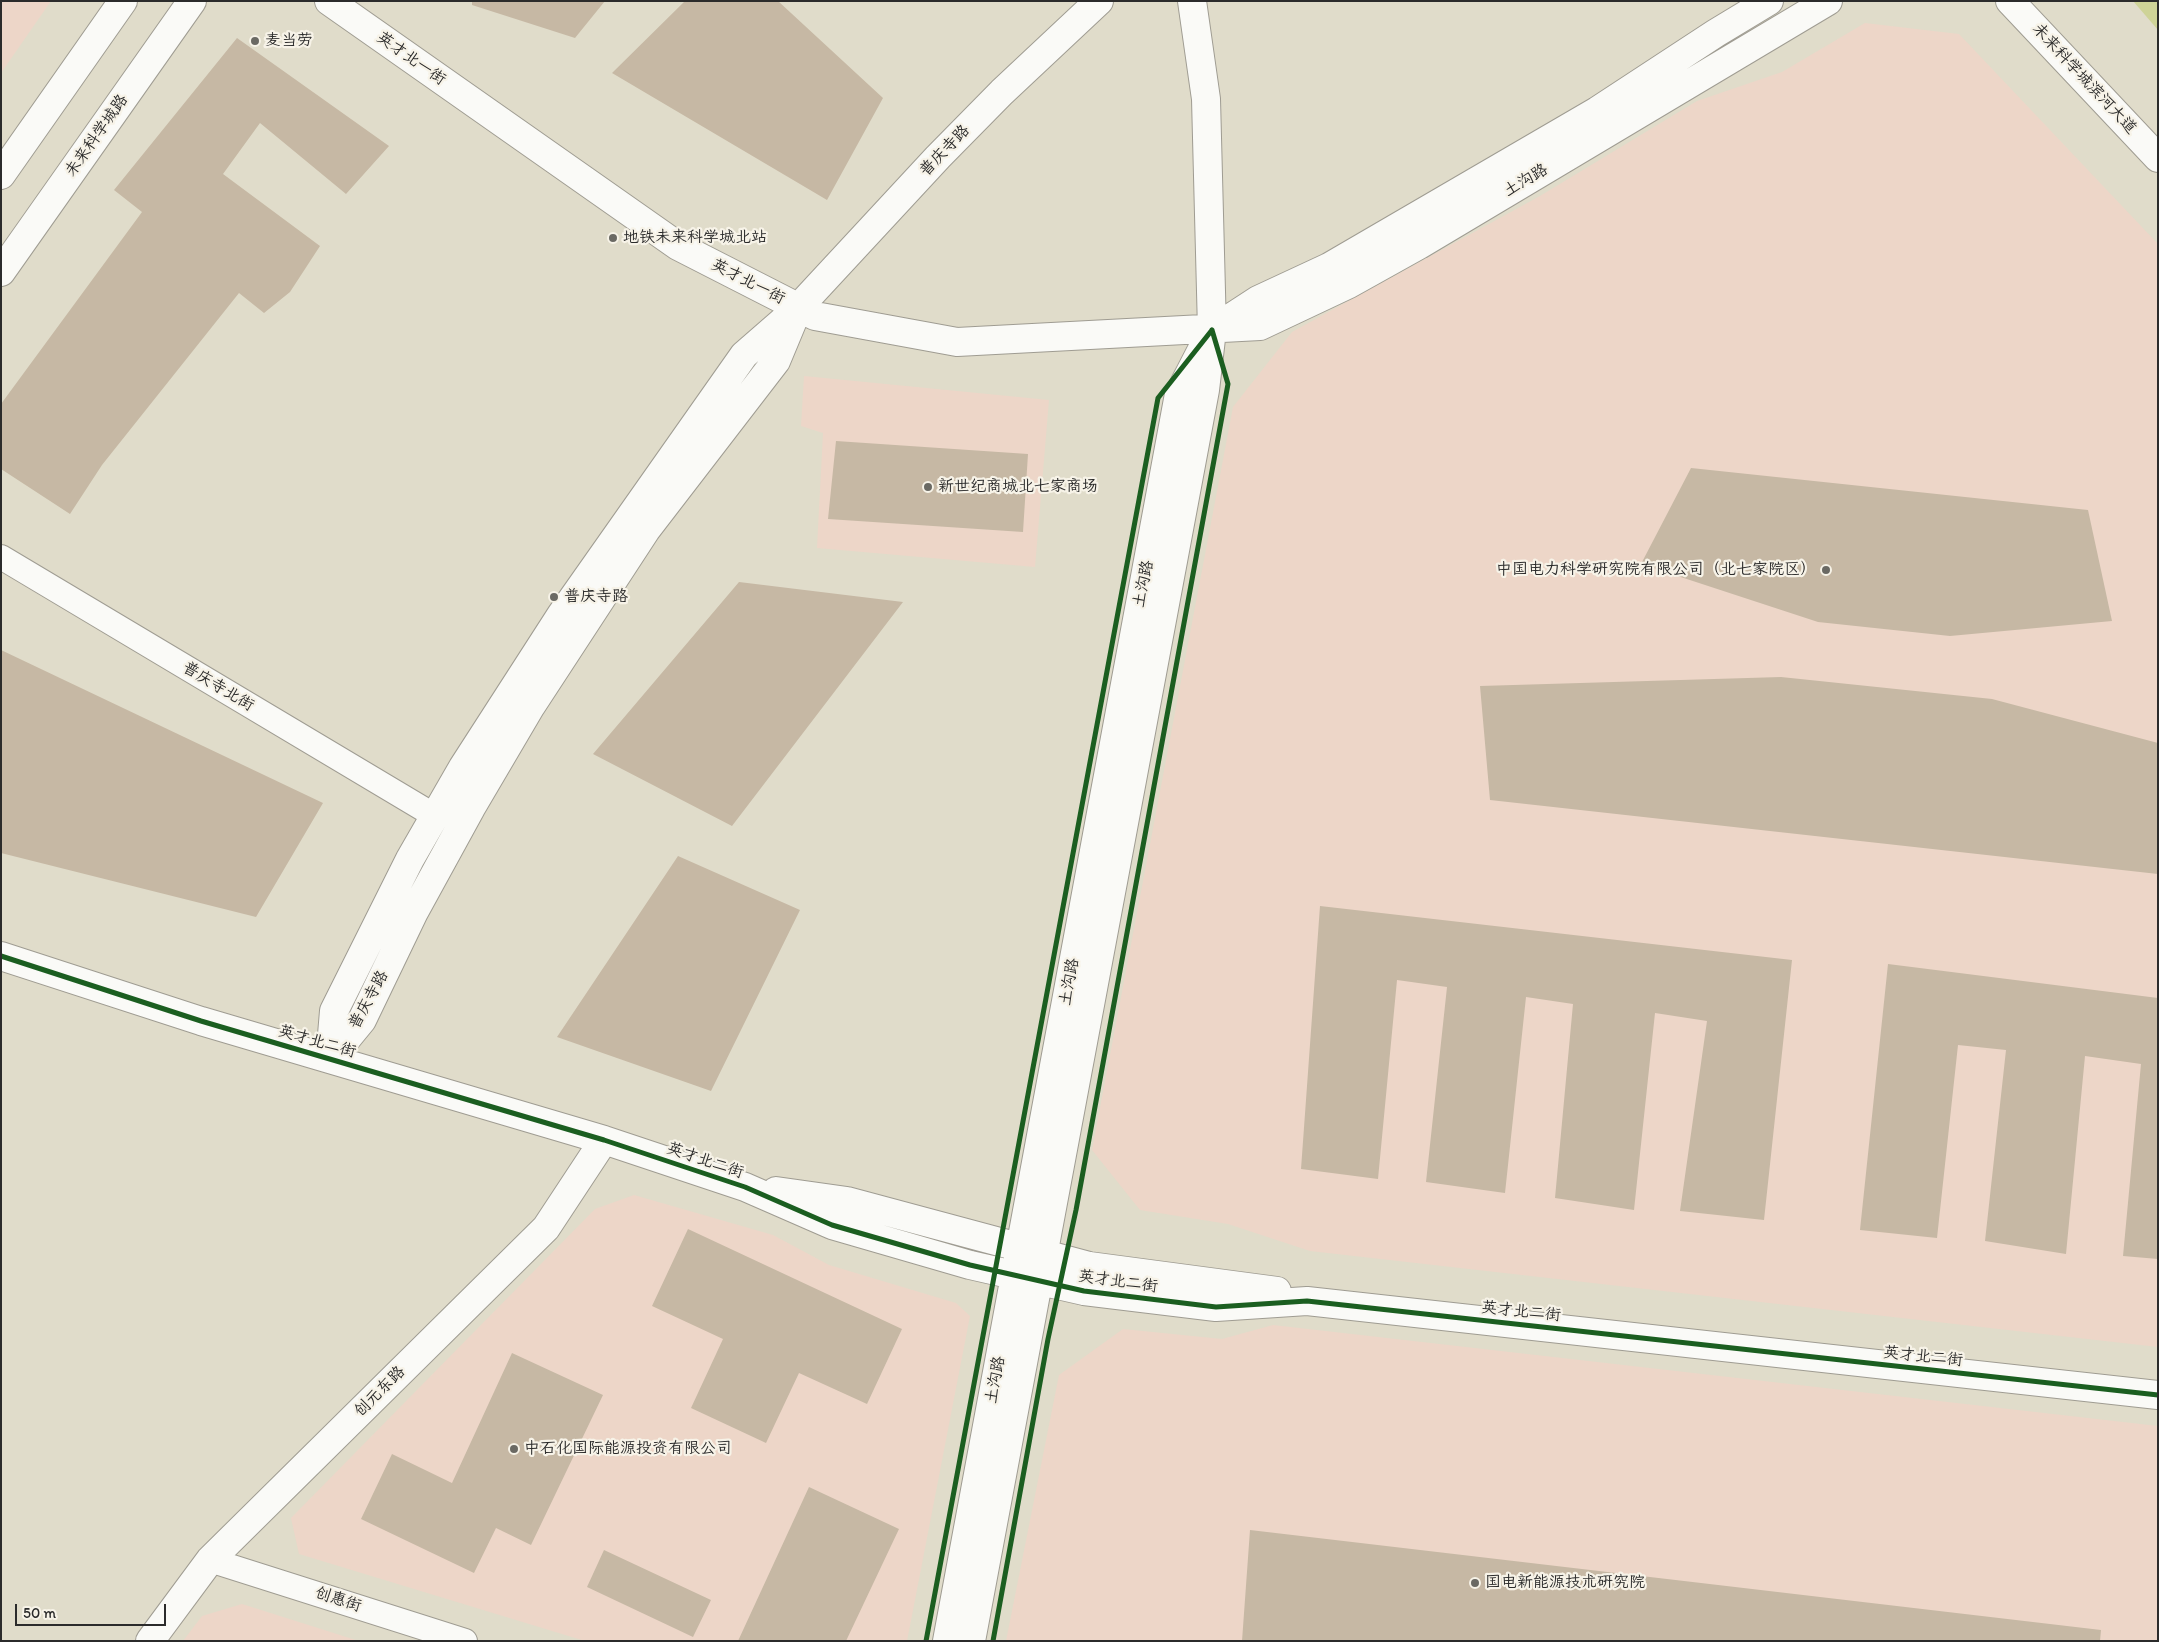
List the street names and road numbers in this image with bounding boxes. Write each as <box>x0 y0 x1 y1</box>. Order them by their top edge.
street label: 未来科学城滨河大道 <box>2028 20 2140 138</box>
street label: 英才北一街 <box>373 28 449 90</box>
street label: 未来科学城路 <box>62 91 132 181</box>
street label: 普庆寺路 <box>916 121 974 181</box>
street label: 土沟路 <box>1500 160 1552 202</box>
street label: 英才北一街 <box>708 255 788 309</box>
street label: 土沟路 <box>1130 559 1158 609</box>
street label: 普庆寺北街 <box>179 658 257 716</box>
street label: 土沟路 <box>1056 957 1084 1007</box>
street label: 普庆寺路 <box>345 967 393 1033</box>
street label: 英才北二街 <box>276 1022 358 1062</box>
street label: 英才北二街 <box>664 1139 746 1183</box>
street label: 英才北二街 <box>1077 1267 1159 1297</box>
street label: 英才北二街 <box>1480 1298 1562 1326</box>
street label: 英才北二街 <box>1882 1343 1964 1371</box>
street label: 土沟路 <box>982 1355 1010 1405</box>
street label: 创元东路 <box>351 1363 409 1421</box>
street label: 创惠街 <box>312 1583 364 1617</box>

